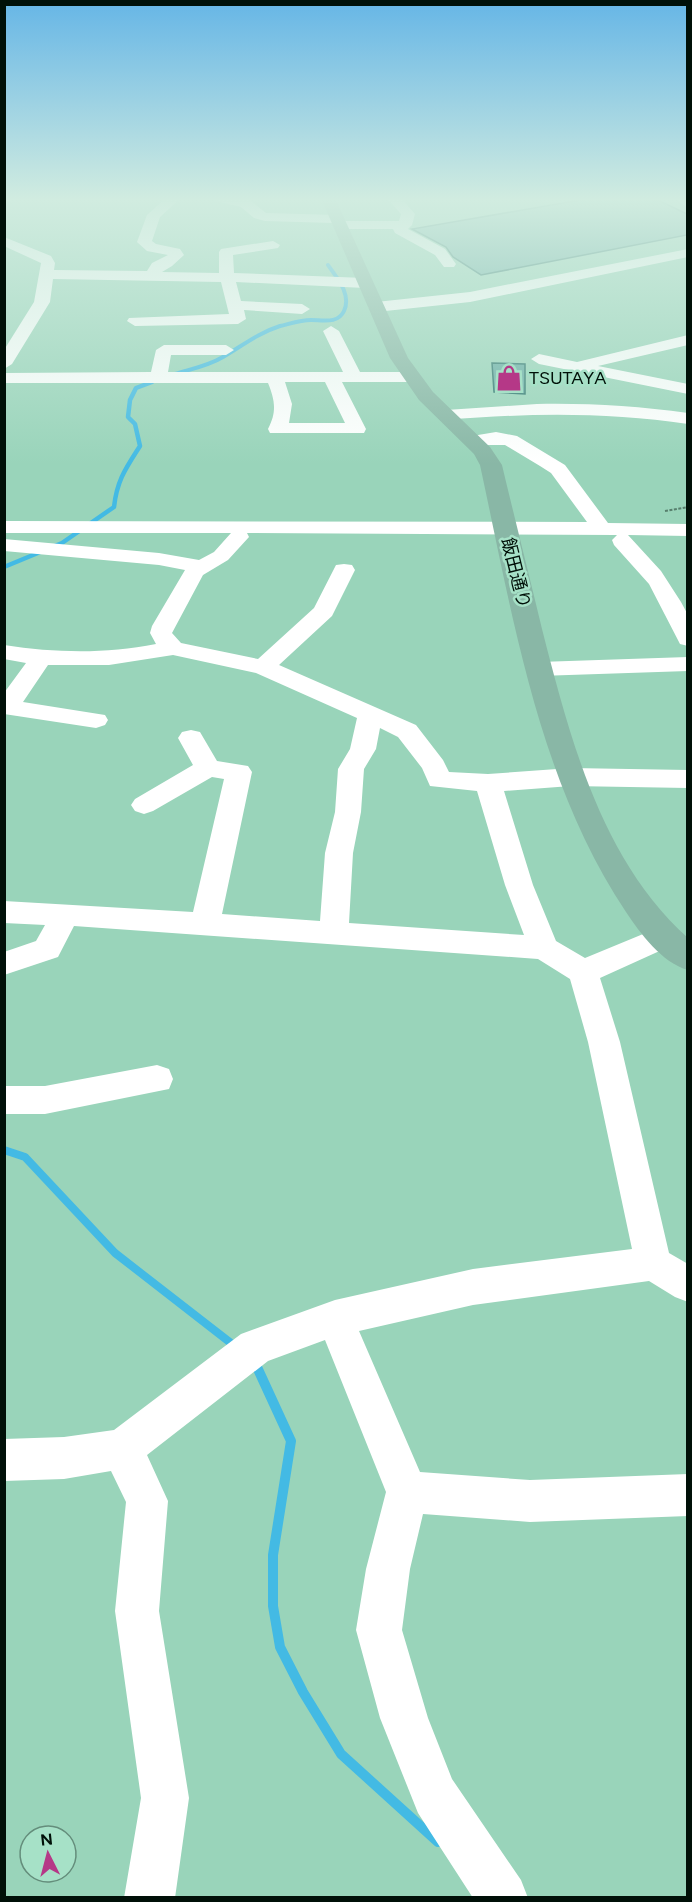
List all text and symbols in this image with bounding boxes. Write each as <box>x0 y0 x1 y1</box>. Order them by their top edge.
shop icon: TSUTAYA <box>494 363 524 393</box>
place label: TSUTAYA <box>529 367 606 389</box>
street label: 飯田通り <box>497 535 535 611</box>
north arrow <box>18 1824 78 1884</box>
text: N <box>39 1829 54 1850</box>

